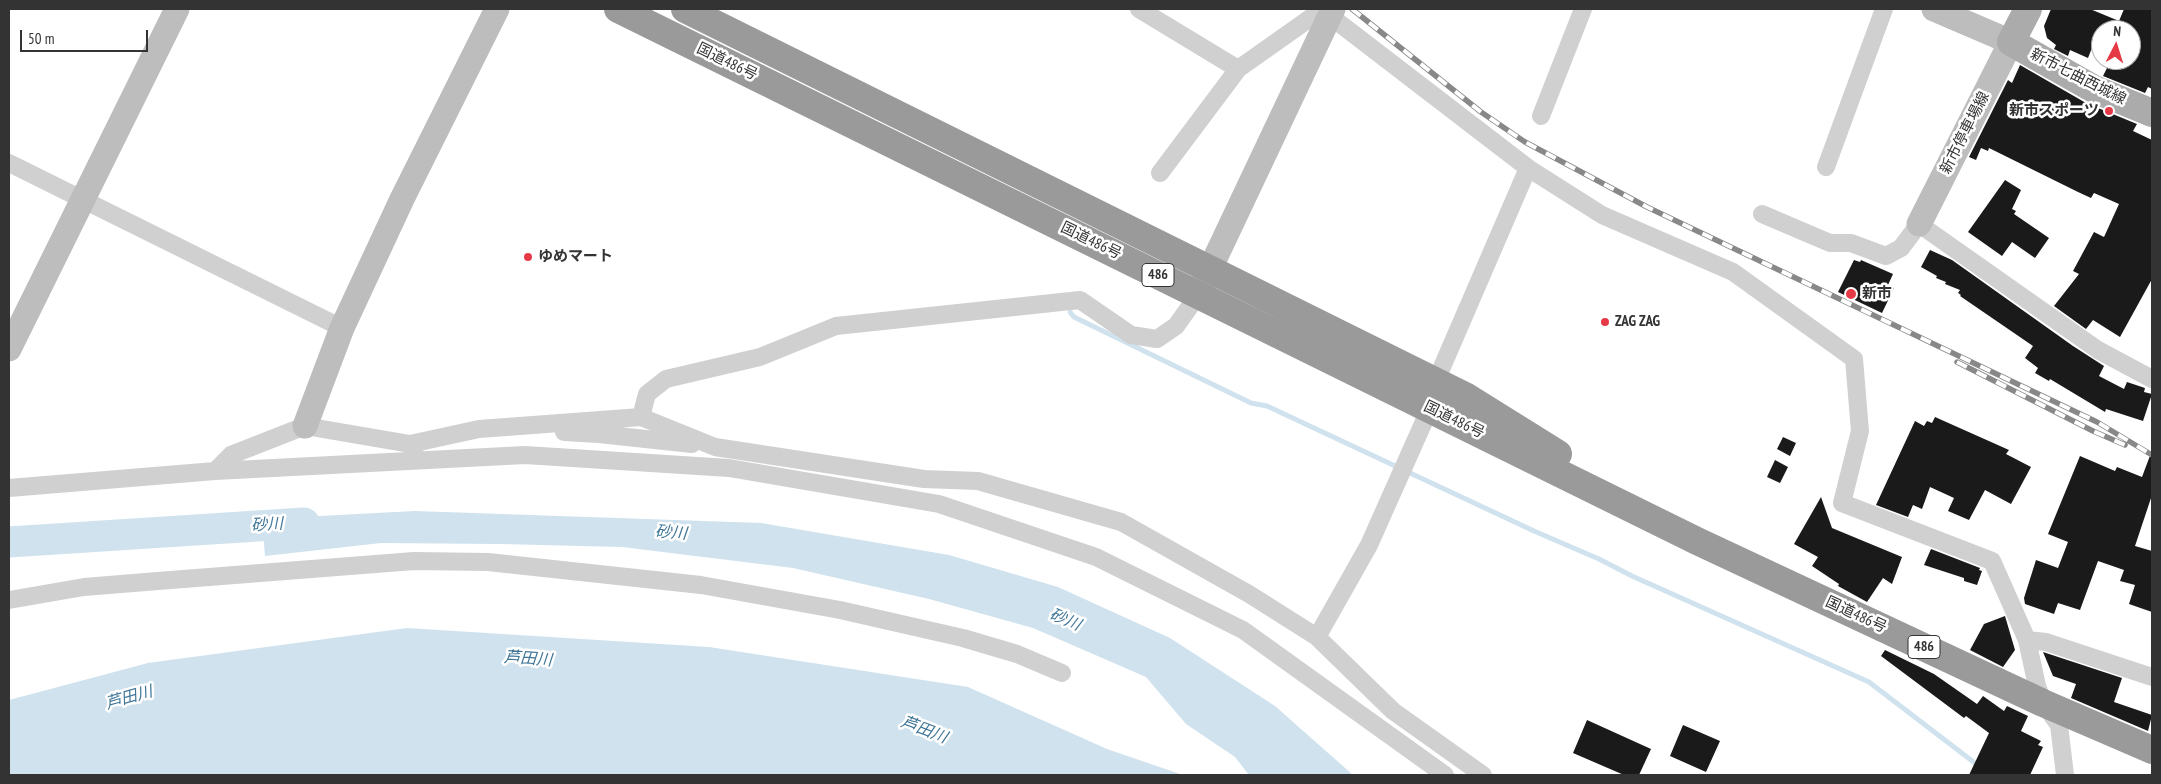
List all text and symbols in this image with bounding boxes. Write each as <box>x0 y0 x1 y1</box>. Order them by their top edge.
scale bar <box>22 20 150 52</box>
north arrow <box>2091 20 2141 70</box>
text: N <box>2113 22 2122 40</box>
text: 50 m <box>28 29 54 48</box>
street label: 国道486号 <box>694 40 760 84</box>
street label: 新市七曲西城線 <box>2027 45 2129 109</box>
street label: 新市停車場線 <box>1937 89 1993 177</box>
place label: 新市スポーツ <box>2009 102 2099 120</box>
marker: 新市スポーツ <box>2103 105 2115 117</box>
street label: 国道486号 <box>1058 219 1124 263</box>
place label: ゆめマート <box>538 248 613 266</box>
marker: ゆめマート <box>522 251 534 263</box>
road number: 486 <box>1142 264 1174 286</box>
place label: 新市 <box>1862 285 1892 303</box>
marker: 新市 <box>1844 287 1858 301</box>
place label: ZAG ZAG <box>1615 313 1660 331</box>
marker: ZAG ZAG <box>1599 316 1611 328</box>
street label: 国道486号 <box>1421 398 1487 442</box>
water label: 砂川 <box>251 515 283 535</box>
water label: 砂川 <box>654 522 688 544</box>
street label: 国道486号 <box>1823 593 1889 637</box>
water label: 砂川 <box>1047 605 1083 635</box>
road number: 486 <box>1908 636 1940 659</box>
water label: 芦田川 <box>503 648 553 670</box>
water label: 芦田川 <box>103 682 155 714</box>
water label: 芦田川 <box>898 712 950 748</box>

